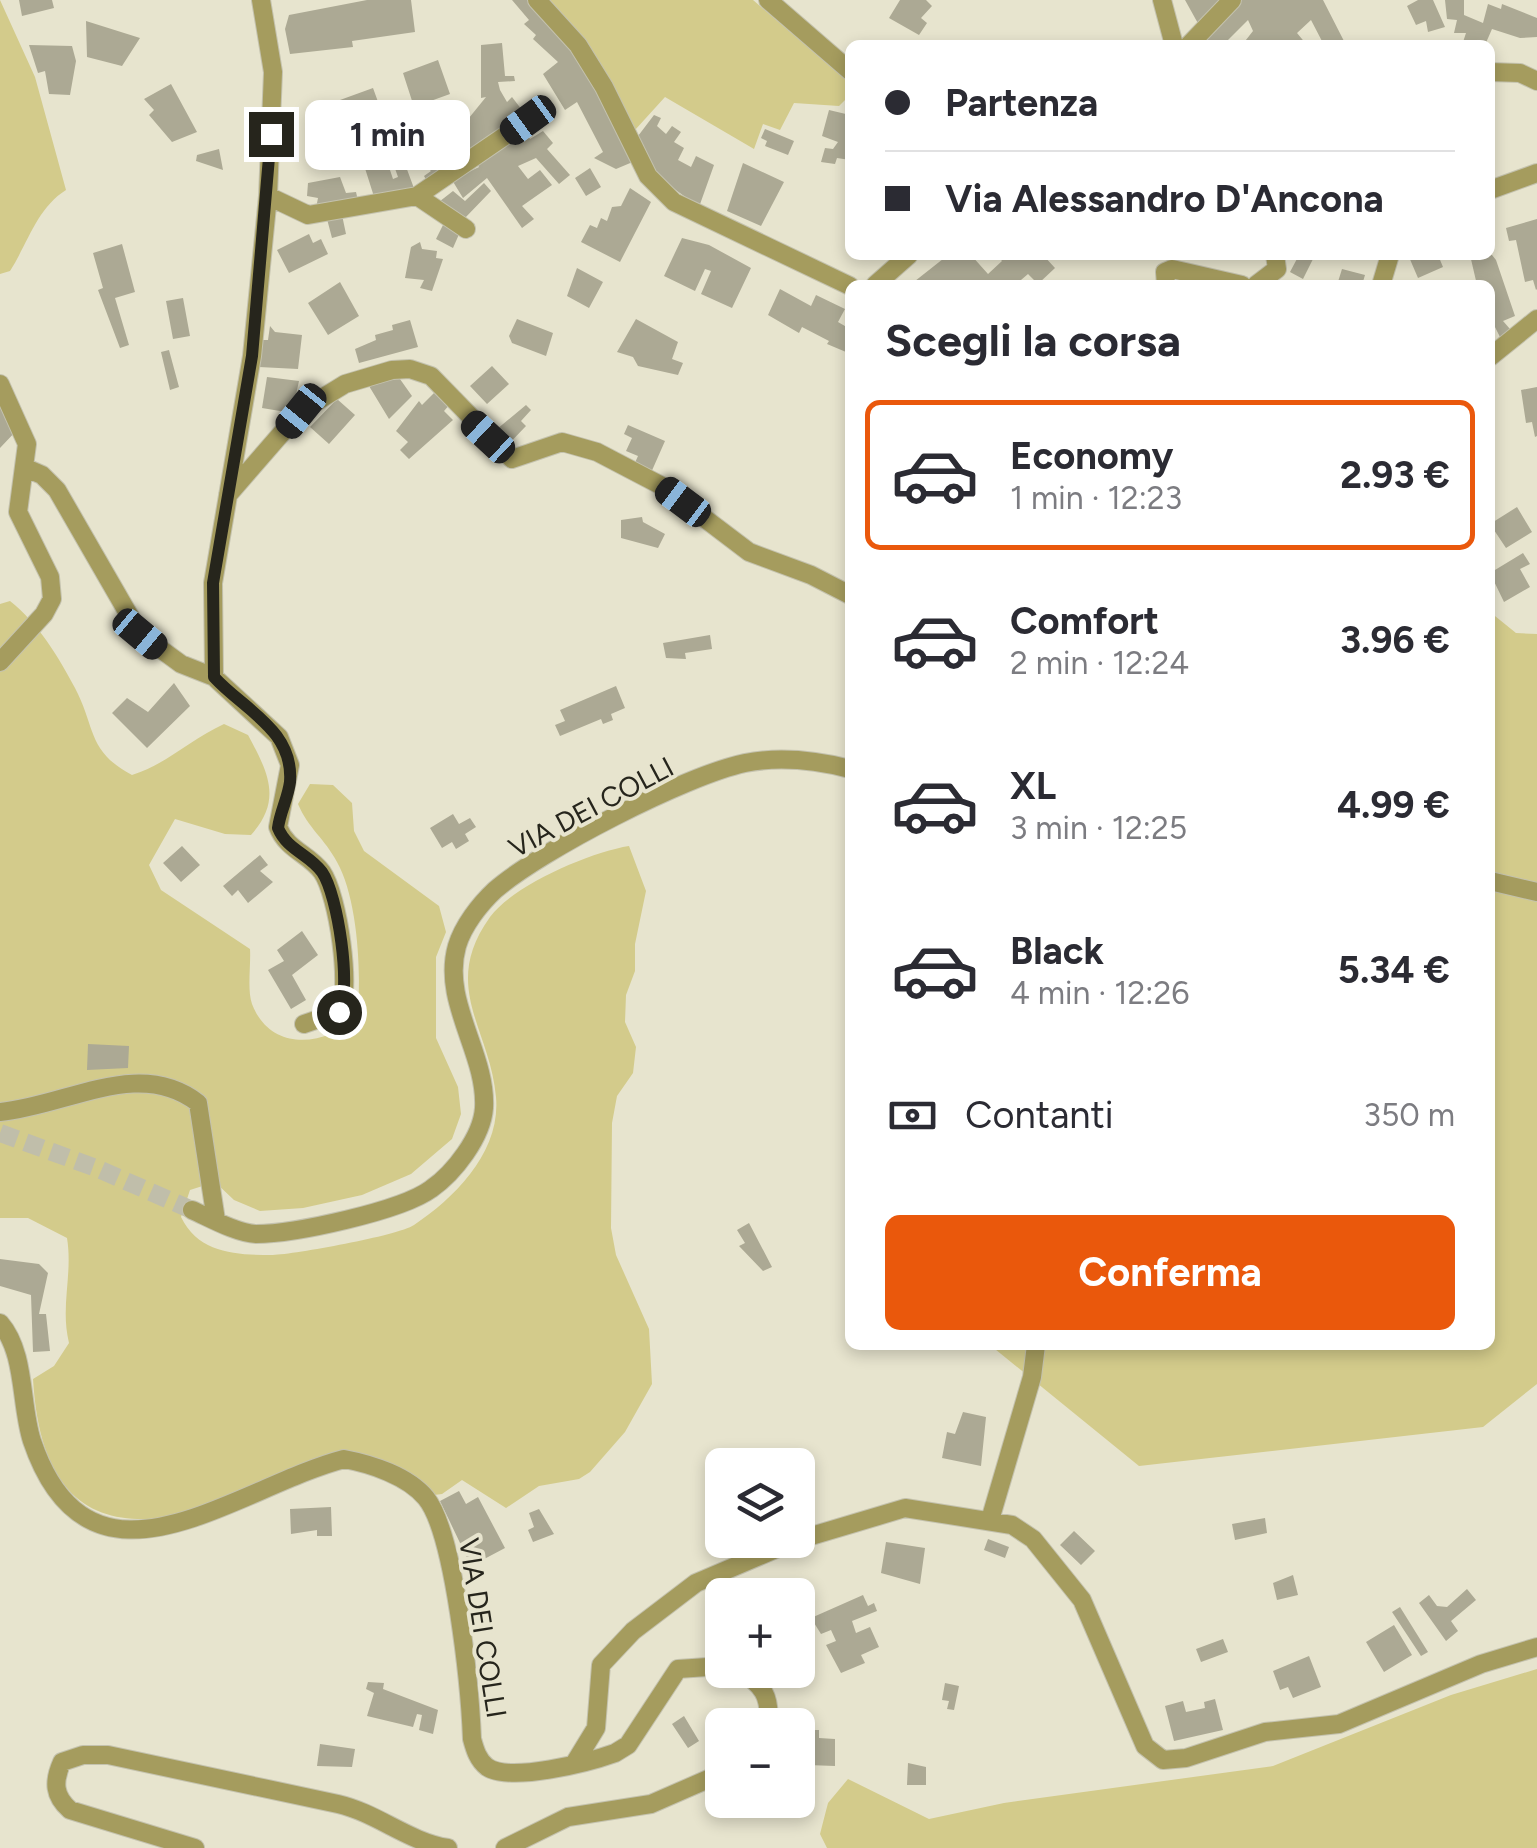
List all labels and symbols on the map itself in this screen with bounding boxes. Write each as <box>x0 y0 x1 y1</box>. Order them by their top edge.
car <box>495 90 561 150</box>
callout: 1 min <box>306 99 471 169</box>
route end <box>249 112 294 157</box>
car <box>270 378 332 444</box>
car <box>456 406 520 468</box>
car <box>650 472 716 532</box>
car <box>107 603 173 665</box>
street label: VIA DEI COLLI <box>503 749 679 865</box>
route start <box>317 990 362 1035</box>
street label: VIA DEI COLLI <box>452 1536 514 1720</box>

